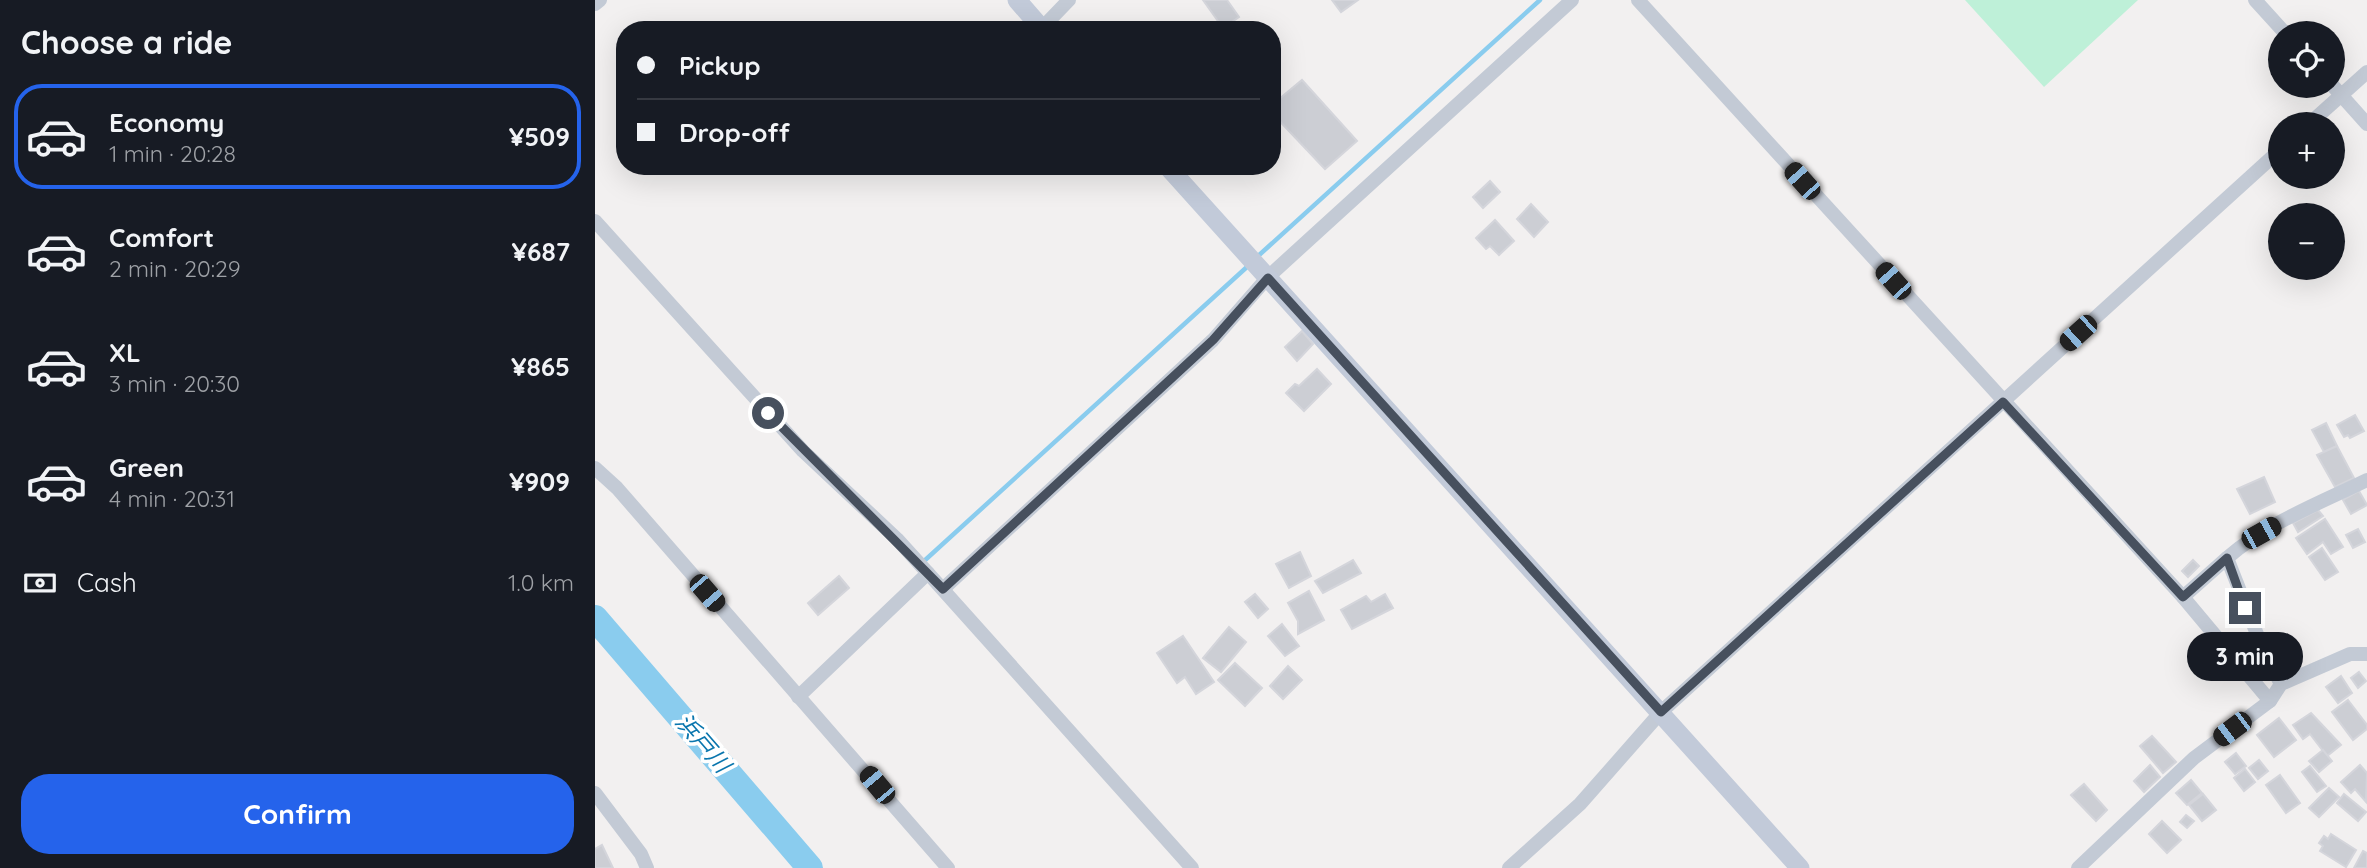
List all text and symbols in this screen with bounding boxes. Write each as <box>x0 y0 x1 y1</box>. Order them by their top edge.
map controls <box>2268 21 2345 280</box>
button: locate <box>2268 21 2345 98</box>
text: Choose a ride <box>21 22 233 62</box>
text: Pickup <box>679 49 761 82</box>
icon: car <box>25 105 88 168</box>
text: Economy <box>109 106 224 139</box>
button: + <box>2268 112 2345 189</box>
text: Drop-off <box>679 116 790 149</box>
text: ¥509 <box>509 120 570 153</box>
text: 1 min · 20:28 <box>109 139 236 168</box>
car <box>1781 158 1824 204</box>
button: − <box>2268 203 2345 280</box>
icon: car <box>25 220 88 283</box>
text: Comfort <box>109 221 214 254</box>
text: ¥687 <box>512 235 570 268</box>
text: 2 min · 20:29 <box>109 254 241 283</box>
car <box>1872 258 1915 304</box>
car <box>2056 311 2101 355</box>
icon: car <box>25 335 88 398</box>
text: XL <box>109 336 141 369</box>
text: ¥865 <box>511 350 570 383</box>
text: 3 min · 20:30 <box>109 369 240 398</box>
route start <box>752 397 784 429</box>
icon: car <box>25 450 88 513</box>
text: Green <box>109 451 184 484</box>
text: ¥909 <box>509 465 570 498</box>
text: 4 min · 20:31 <box>109 484 235 513</box>
car <box>2238 514 2285 552</box>
icon: cash <box>21 564 59 602</box>
text: Cash <box>77 566 137 599</box>
text: 1.0 km <box>508 568 574 597</box>
car <box>686 570 729 616</box>
route end <box>2229 592 2261 624</box>
callout: 3 min <box>2187 632 2303 682</box>
text: 3 min <box>2215 642 2275 671</box>
water label: 浜戸川 <box>670 707 739 780</box>
car <box>2209 708 2256 750</box>
car <box>856 762 899 808</box>
button: Confirm <box>21 774 574 854</box>

